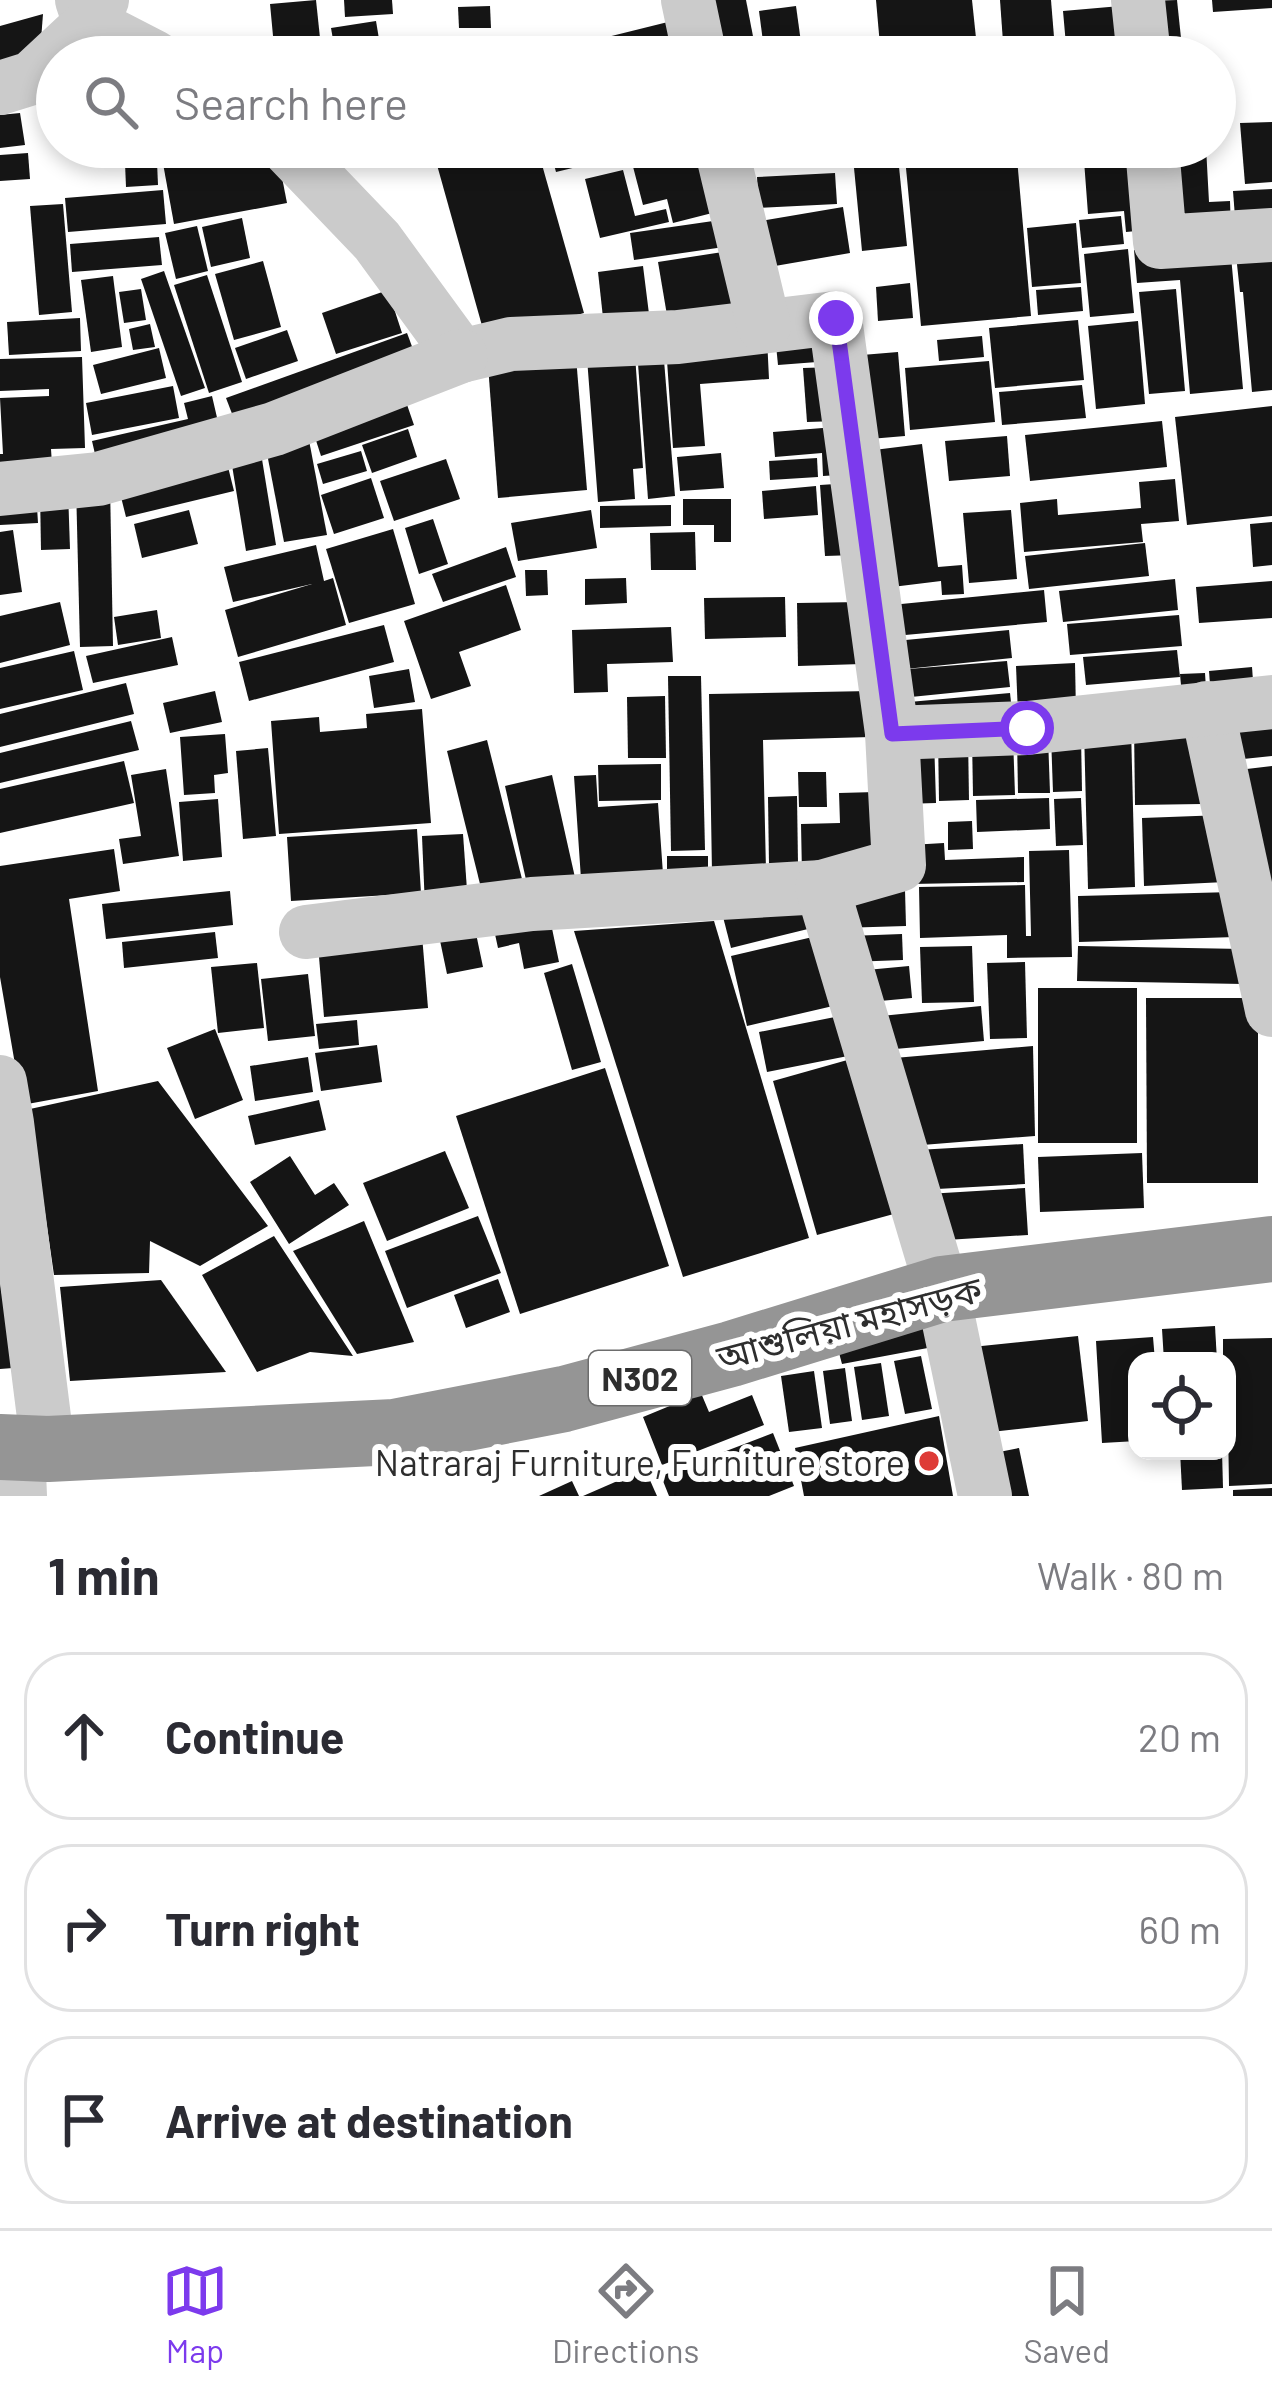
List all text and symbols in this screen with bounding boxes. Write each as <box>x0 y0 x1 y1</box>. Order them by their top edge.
search box <box>36 36 1236 168</box>
icon: search <box>78 69 144 135</box>
text: Search here <box>174 75 408 129</box>
route end <box>809 291 863 345</box>
route start <box>1000 701 1054 755</box>
street label: আশুলিয়া মহাসড়ক <box>711 1266 987 1378</box>
road number: N302 <box>589 1351 691 1405</box>
map controls <box>1128 1352 1236 1460</box>
button: locate <box>1128 1352 1236 1460</box>
place label: Natraraj Furniture, Furniture store <box>375 1440 905 1483</box>
marker: Natraraj Furniture, Furniture store <box>916 1448 942 1474</box>
text: 1 min <box>48 1544 160 1605</box>
text: Walk · 80 m <box>1037 1551 1224 1598</box>
icon: ahead <box>51 1703 117 1769</box>
text: Continue <box>165 1709 344 1763</box>
text: 20 m <box>1138 1713 1221 1760</box>
icon: right <box>51 1895 117 1961</box>
text: Turn right <box>165 1901 360 1955</box>
text: 60 m <box>1139 1905 1221 1952</box>
icon: arrive <box>51 2087 117 2153</box>
text: Arrive at destination <box>165 2093 573 2147</box>
tab: Map <box>162 2258 228 2370</box>
tab: Directions <box>552 2258 699 2370</box>
tab: Saved <box>1023 2258 1110 2370</box>

